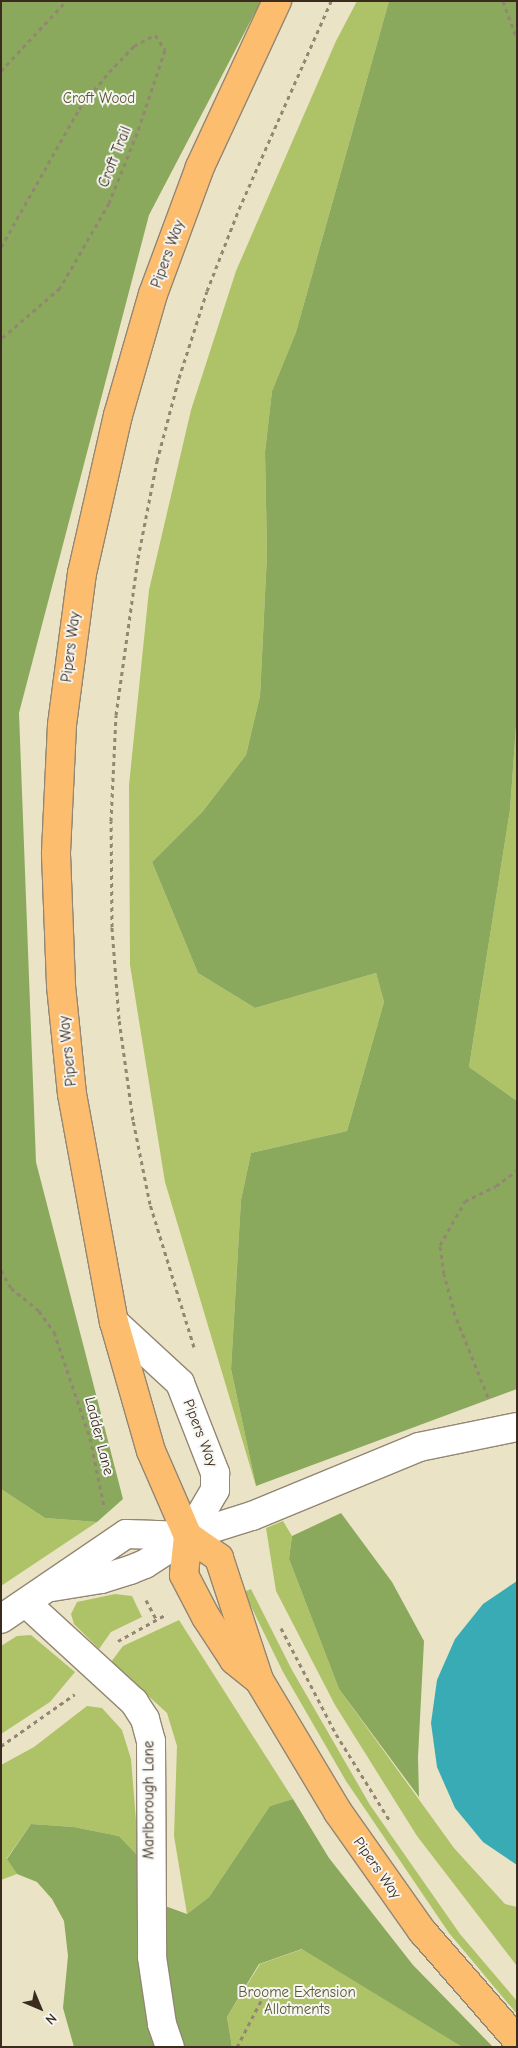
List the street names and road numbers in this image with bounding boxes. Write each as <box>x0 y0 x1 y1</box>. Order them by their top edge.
street label: Croft Trail <box>95 124 135 190</box>
street label: Pipers Way <box>147 218 189 290</box>
street label: Pipers Way <box>58 611 84 683</box>
street label: Pipers Way <box>55 1015 81 1087</box>
street label: Ladder Lane <box>81 1395 117 1477</box>
street label: Pipers Way <box>179 1397 221 1469</box>
street label: Marlborough Lane <box>140 1741 158 1859</box>
street label: Pipers Way <box>349 1834 405 1902</box>

